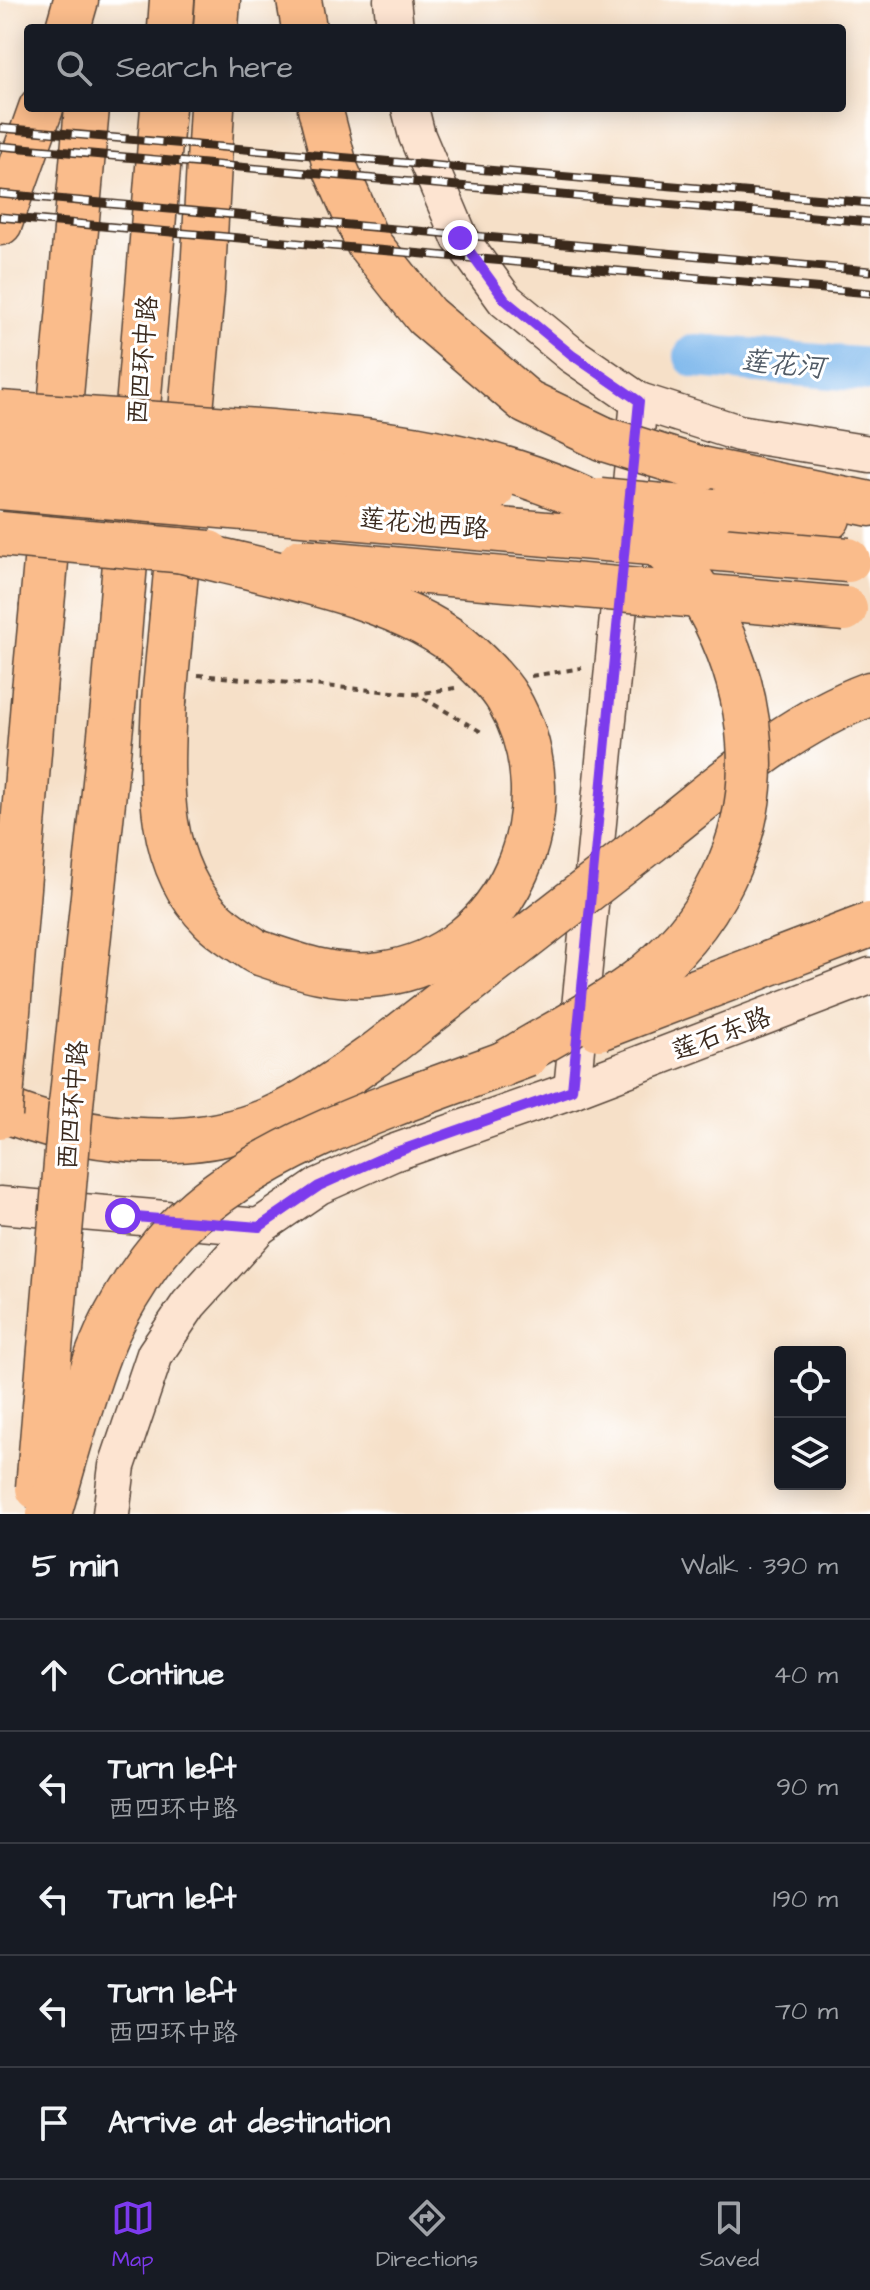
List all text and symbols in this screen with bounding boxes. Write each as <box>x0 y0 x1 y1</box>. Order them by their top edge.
search box <box>24 24 846 112</box>
icon: search <box>52 46 96 90</box>
text: Search here <box>116 47 293 89</box>
route end <box>442 220 478 256</box>
street label: 西四环中路 <box>119 294 167 426</box>
water label: 莲花河 <box>739 341 830 388</box>
street label: 莲花池西路 <box>358 500 490 548</box>
street label: 莲石东路 <box>666 998 776 1069</box>
street label: 西四环中路 <box>49 1039 97 1171</box>
route start <box>105 1198 141 1234</box>
map controls <box>774 1346 846 1490</box>
button: locate <box>774 1346 846 1418</box>
button: layers <box>774 1418 846 1490</box>
text: 5 min <box>32 1542 118 1590</box>
text: Walk · 390 m <box>681 1548 838 1584</box>
icon: ahead <box>32 1653 76 1697</box>
text: Continue <box>108 1654 224 1696</box>
text: 40 m <box>773 1657 838 1693</box>
text: Turn left <box>108 1748 236 1790</box>
icon: left <box>32 1765 76 1809</box>
text: 90 m <box>776 1769 838 1805</box>
text: 西四环中路 <box>108 1791 238 1827</box>
icon: left <box>32 1877 76 1921</box>
text: Turn left <box>108 1878 236 1920</box>
text: 190 m <box>773 1881 838 1917</box>
text: Turn left <box>108 1972 236 2014</box>
icon: left <box>32 1989 76 2033</box>
text: 70 m <box>775 1993 838 2029</box>
text: 西四环中路 <box>108 2015 238 2051</box>
icon: arrive <box>32 2101 76 2145</box>
text: Arrive at destination <box>108 2102 390 2144</box>
tab: Map <box>111 2196 155 2275</box>
tab: Directions <box>376 2196 478 2275</box>
tab: Saved <box>699 2196 759 2275</box>

